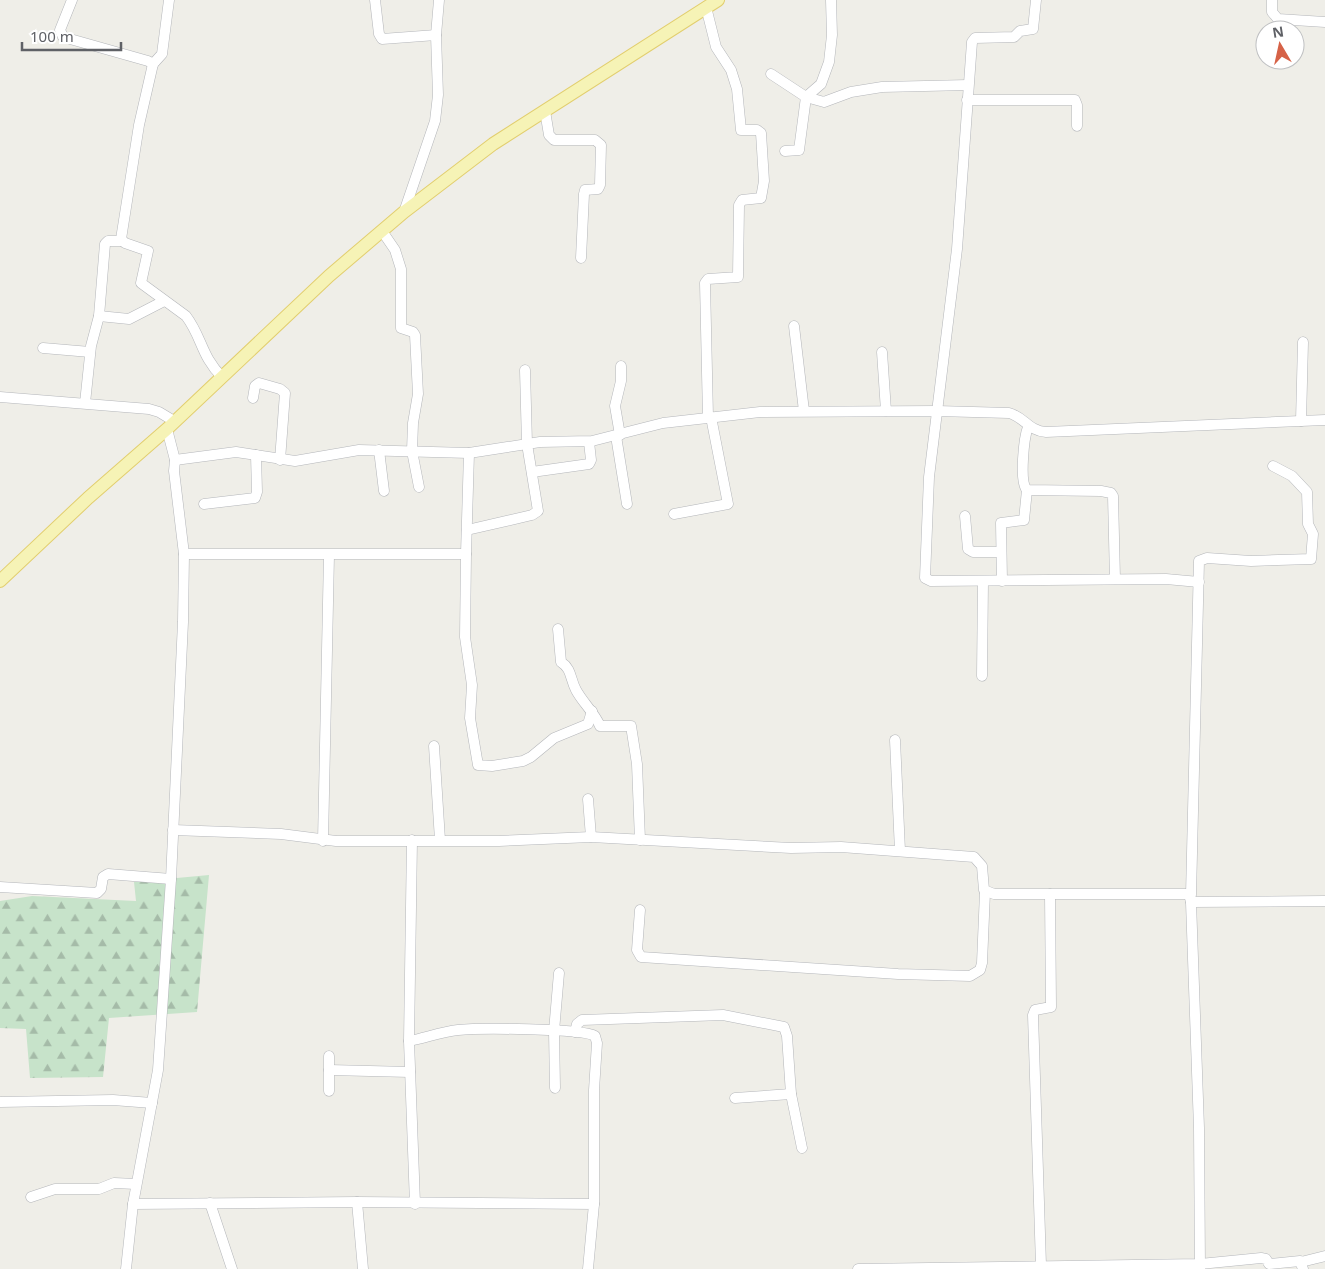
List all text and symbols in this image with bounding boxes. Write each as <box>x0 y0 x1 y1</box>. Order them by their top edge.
scale bar <box>22 20 121 52</box>
north arrow <box>1255 20 1305 70</box>
text: N <box>1271 21 1285 42</box>
text: 100 m <box>30 26 74 46</box>

